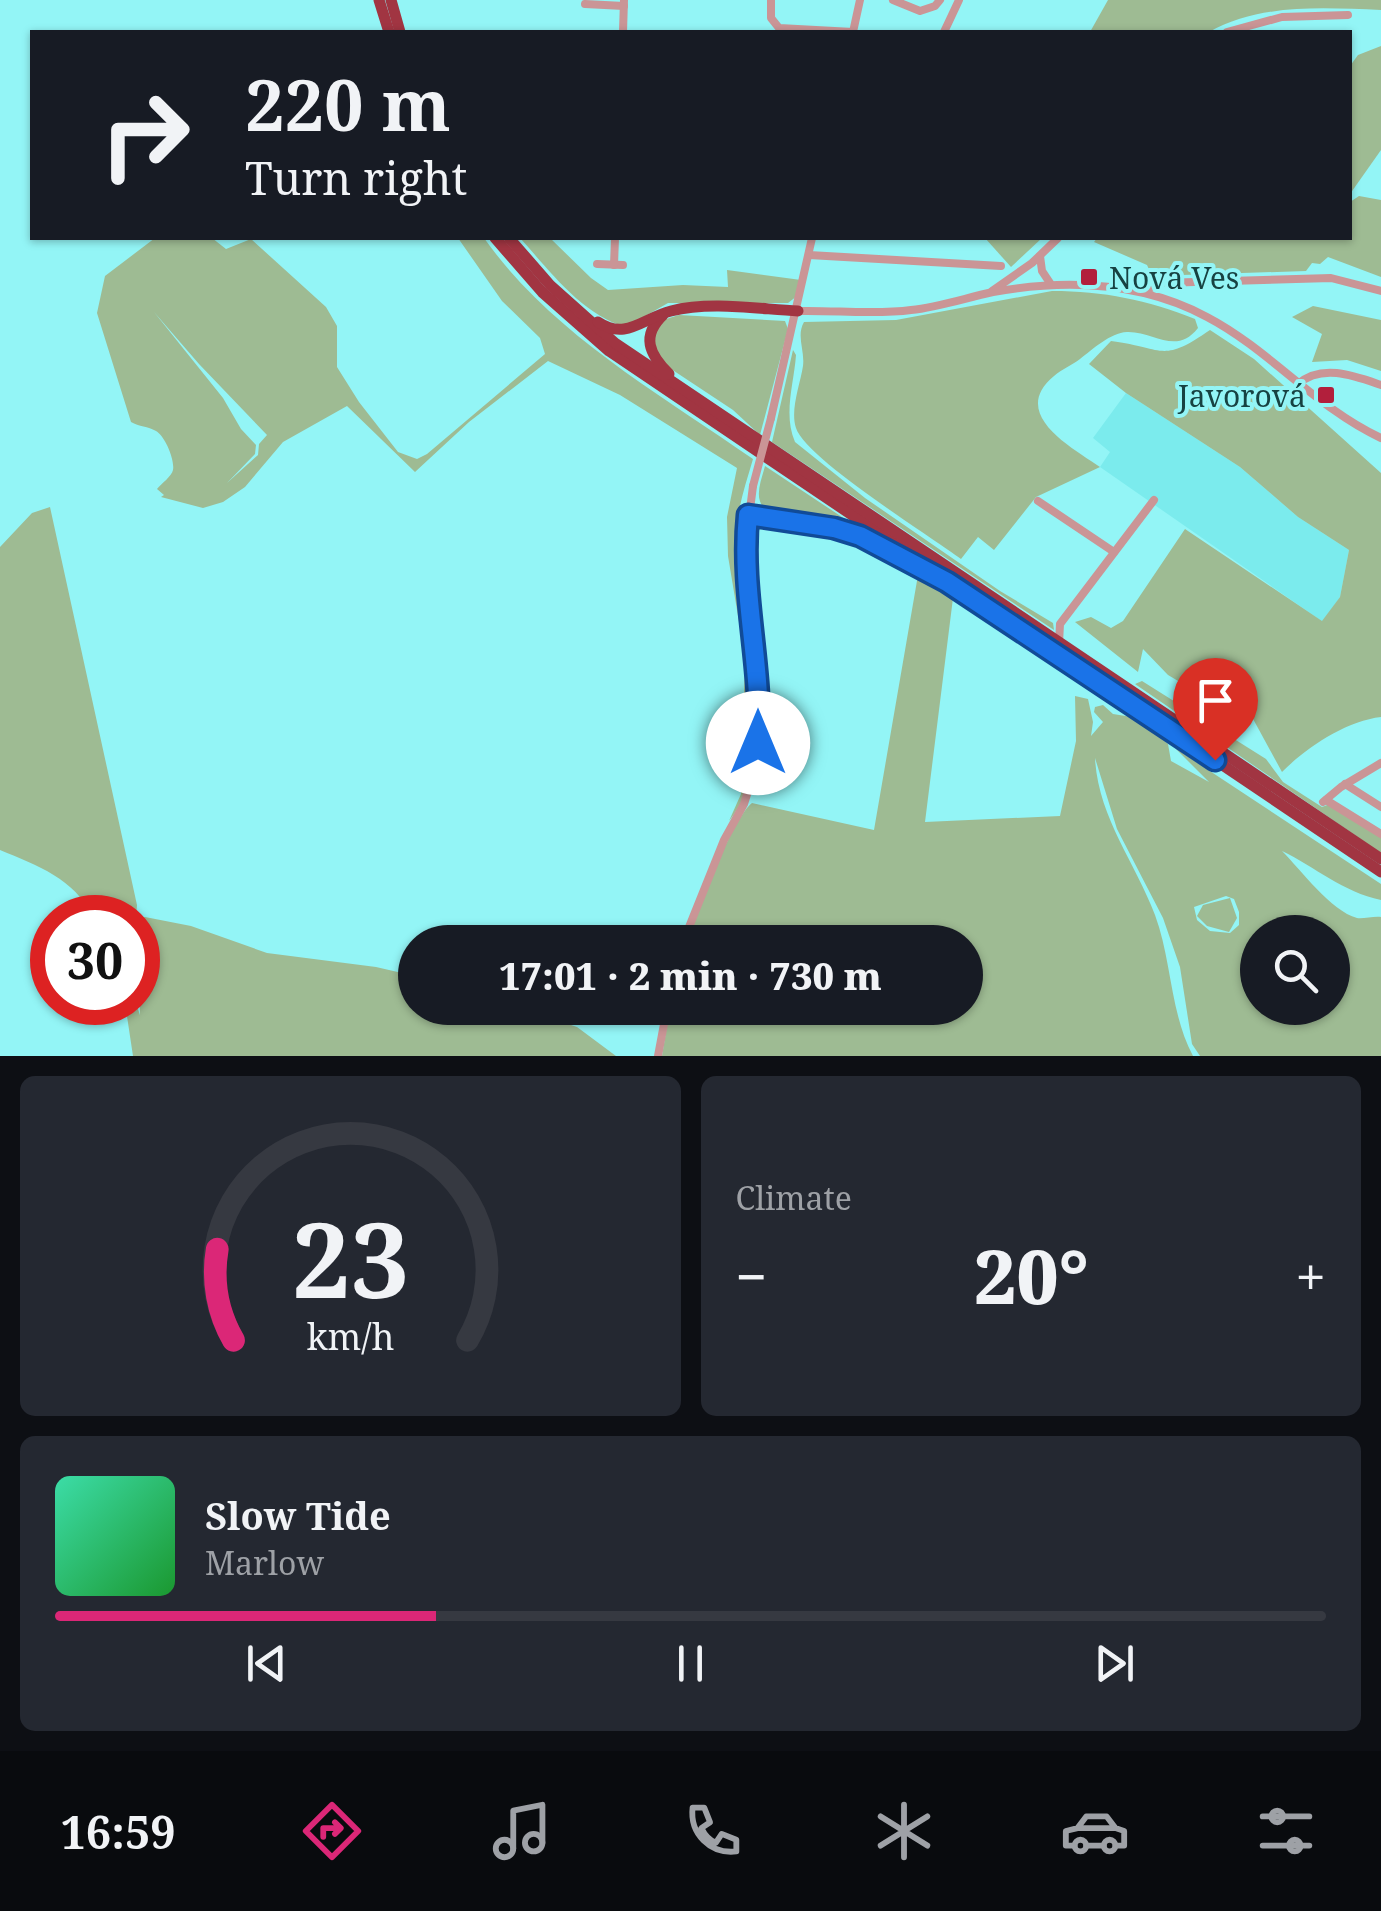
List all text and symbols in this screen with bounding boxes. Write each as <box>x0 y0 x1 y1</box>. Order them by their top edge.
text: 220 m <box>245 56 451 152</box>
icon: right <box>80 70 210 200</box>
text: Turn right <box>245 147 467 208</box>
place label: Nová Ves <box>1109 257 1239 298</box>
marker: Nová Ves <box>1078 266 1100 288</box>
place label: Javorová <box>1177 375 1306 416</box>
marker: Javorová <box>1315 384 1337 406</box>
pin <box>1173 658 1258 761</box>
icon: arrive <box>1188 673 1243 728</box>
position arrow <box>706 691 810 795</box>
speed limit sign: 30 <box>30 895 160 1025</box>
map controls <box>1240 915 1350 1025</box>
button: search <box>1240 915 1350 1025</box>
text: 17:01 · 2 min · 730 m <box>499 949 882 1001</box>
text: Climate <box>736 1176 852 1219</box>
text: 23 <box>291 1187 409 1328</box>
text: 20° <box>974 1224 1089 1326</box>
text: − <box>736 1238 767 1313</box>
text: + <box>1295 1238 1326 1313</box>
text: km/h <box>306 1312 394 1360</box>
text: Slow Tide <box>205 1489 391 1541</box>
text: Marlow <box>205 1541 324 1584</box>
icon: previous <box>239 1636 294 1691</box>
icon: pause <box>663 1636 718 1691</box>
icon: next <box>1087 1636 1142 1691</box>
icon: directions <box>297 1796 367 1866</box>
icon: music <box>487 1796 557 1866</box>
icon: phone <box>678 1796 748 1866</box>
icon: climate <box>869 1796 939 1866</box>
icon: car <box>1060 1796 1130 1866</box>
icon: filters <box>1251 1796 1321 1866</box>
text: 16:59 <box>60 1801 176 1862</box>

